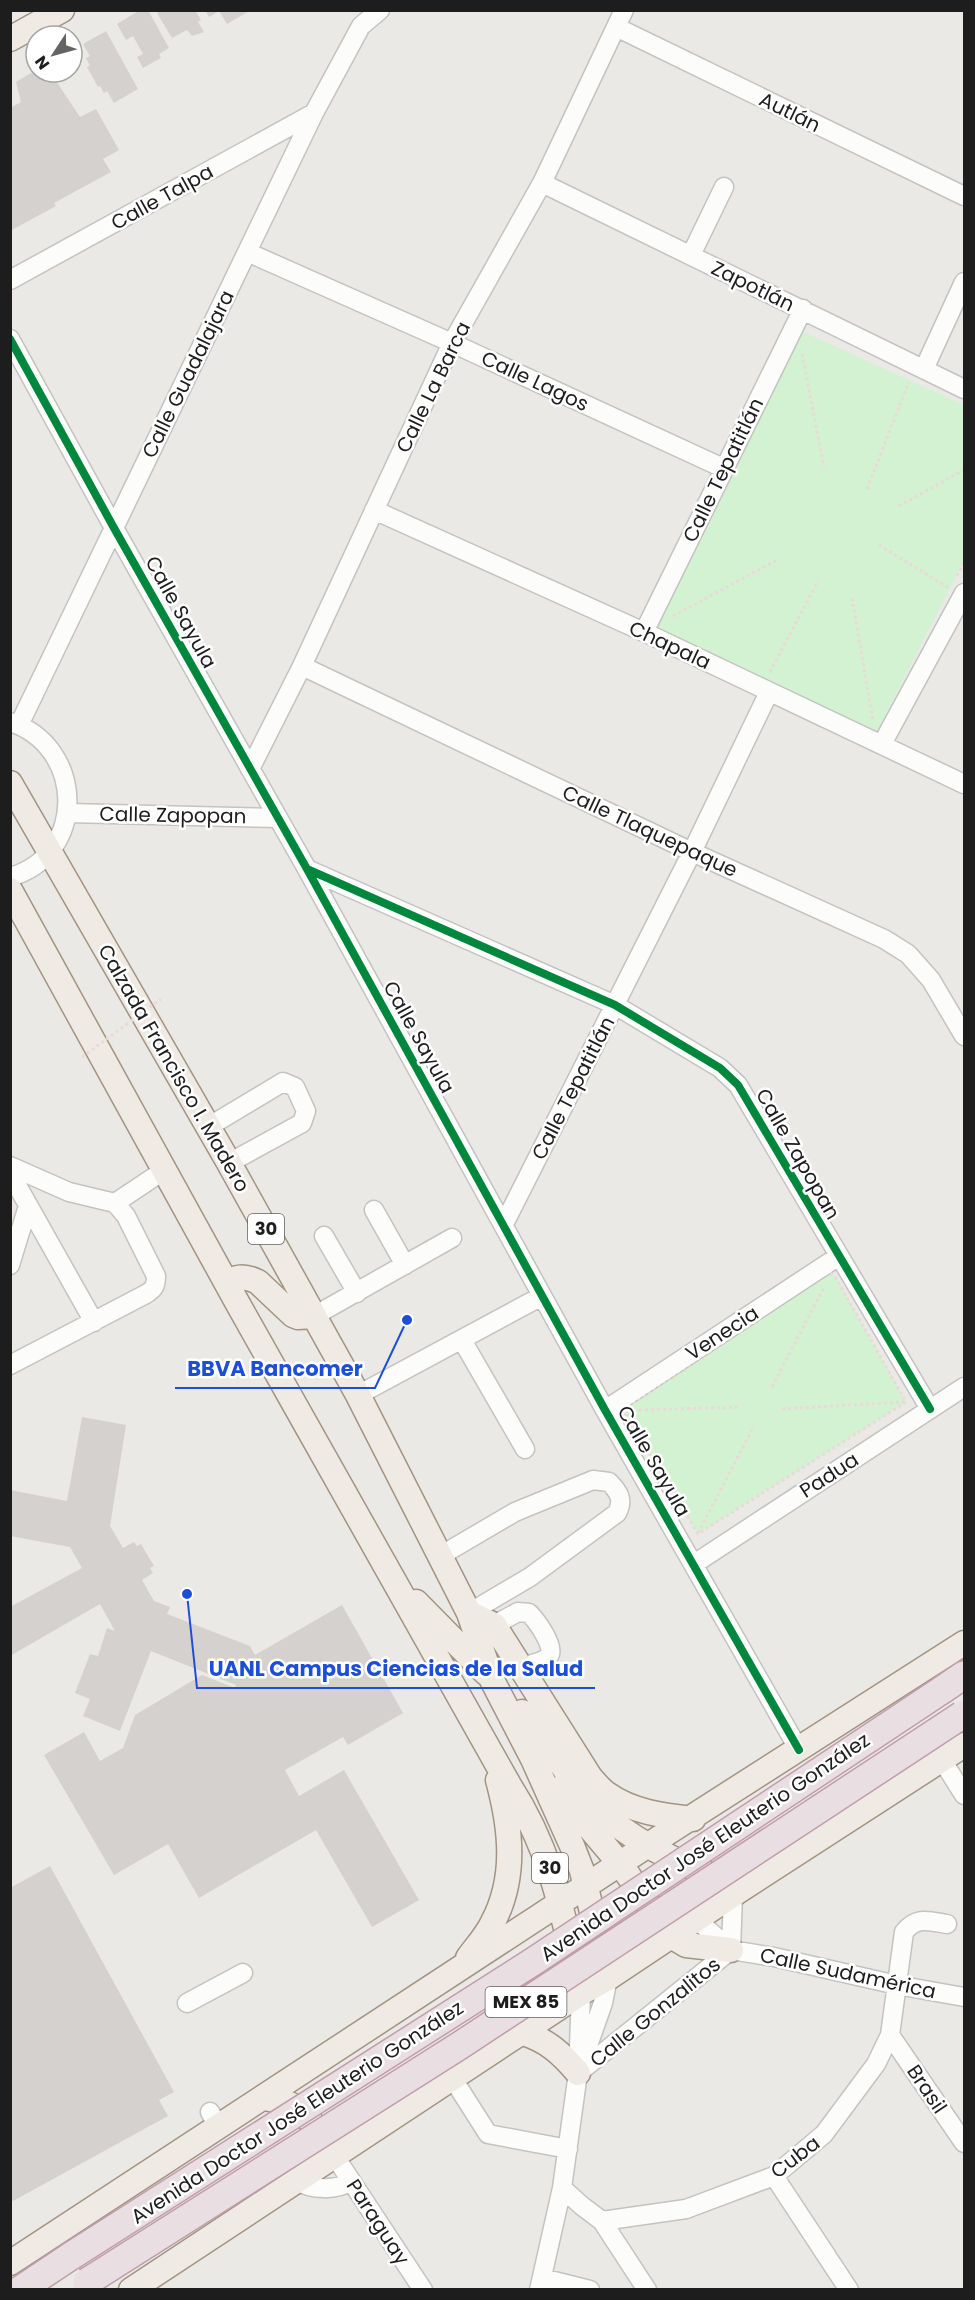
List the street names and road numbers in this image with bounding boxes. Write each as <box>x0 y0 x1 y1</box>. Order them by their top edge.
street label: Autlán <box>755 85 825 139</box>
street label: Calle Talpa <box>106 157 218 237</box>
street label: Zapotlán <box>707 254 799 318</box>
street label: Calle Guadalajara <box>135 285 241 463</box>
street label: Calle La Barca <box>389 317 477 457</box>
street label: Calle Lagos <box>477 344 593 418</box>
street label: Calle Tepatitlán <box>676 393 770 547</box>
street label: Calle Sayula <box>139 551 223 673</box>
street label: Chapala <box>625 614 715 676</box>
street label: Calle Tlaquepaque <box>558 778 742 884</box>
street label: Calle Zapopan <box>99 800 247 830</box>
street label: Calzada Francisco I. Madero <box>91 939 257 1197</box>
street label: Calle Sayula <box>377 976 461 1098</box>
street label: Calle Tepatitlán <box>525 1011 621 1165</box>
street label: Calle Zapopan <box>749 1083 847 1225</box>
road number: 30 <box>248 1214 284 1244</box>
street label: Venecia <box>680 1299 764 1367</box>
street label: Calle Sayula <box>611 1400 697 1522</box>
street label: Padua <box>794 1446 864 1504</box>
street label: Avenida Doctor José Eleuterio González <box>535 1726 875 1968</box>
road number: 30 <box>532 1853 568 1883</box>
street label: Calle Sudamérica <box>757 1941 939 2005</box>
street label: Calle Gonzalitos <box>584 1951 726 2073</box>
road number: MEX 85 <box>486 1987 566 2017</box>
street label: Avenida Doctor José Eleuterio González <box>125 1994 469 2230</box>
street label: Brasil <box>900 2059 954 2119</box>
street label: Cuba <box>764 2129 826 2185</box>
street label: Paraguay <box>340 2174 416 2270</box>

